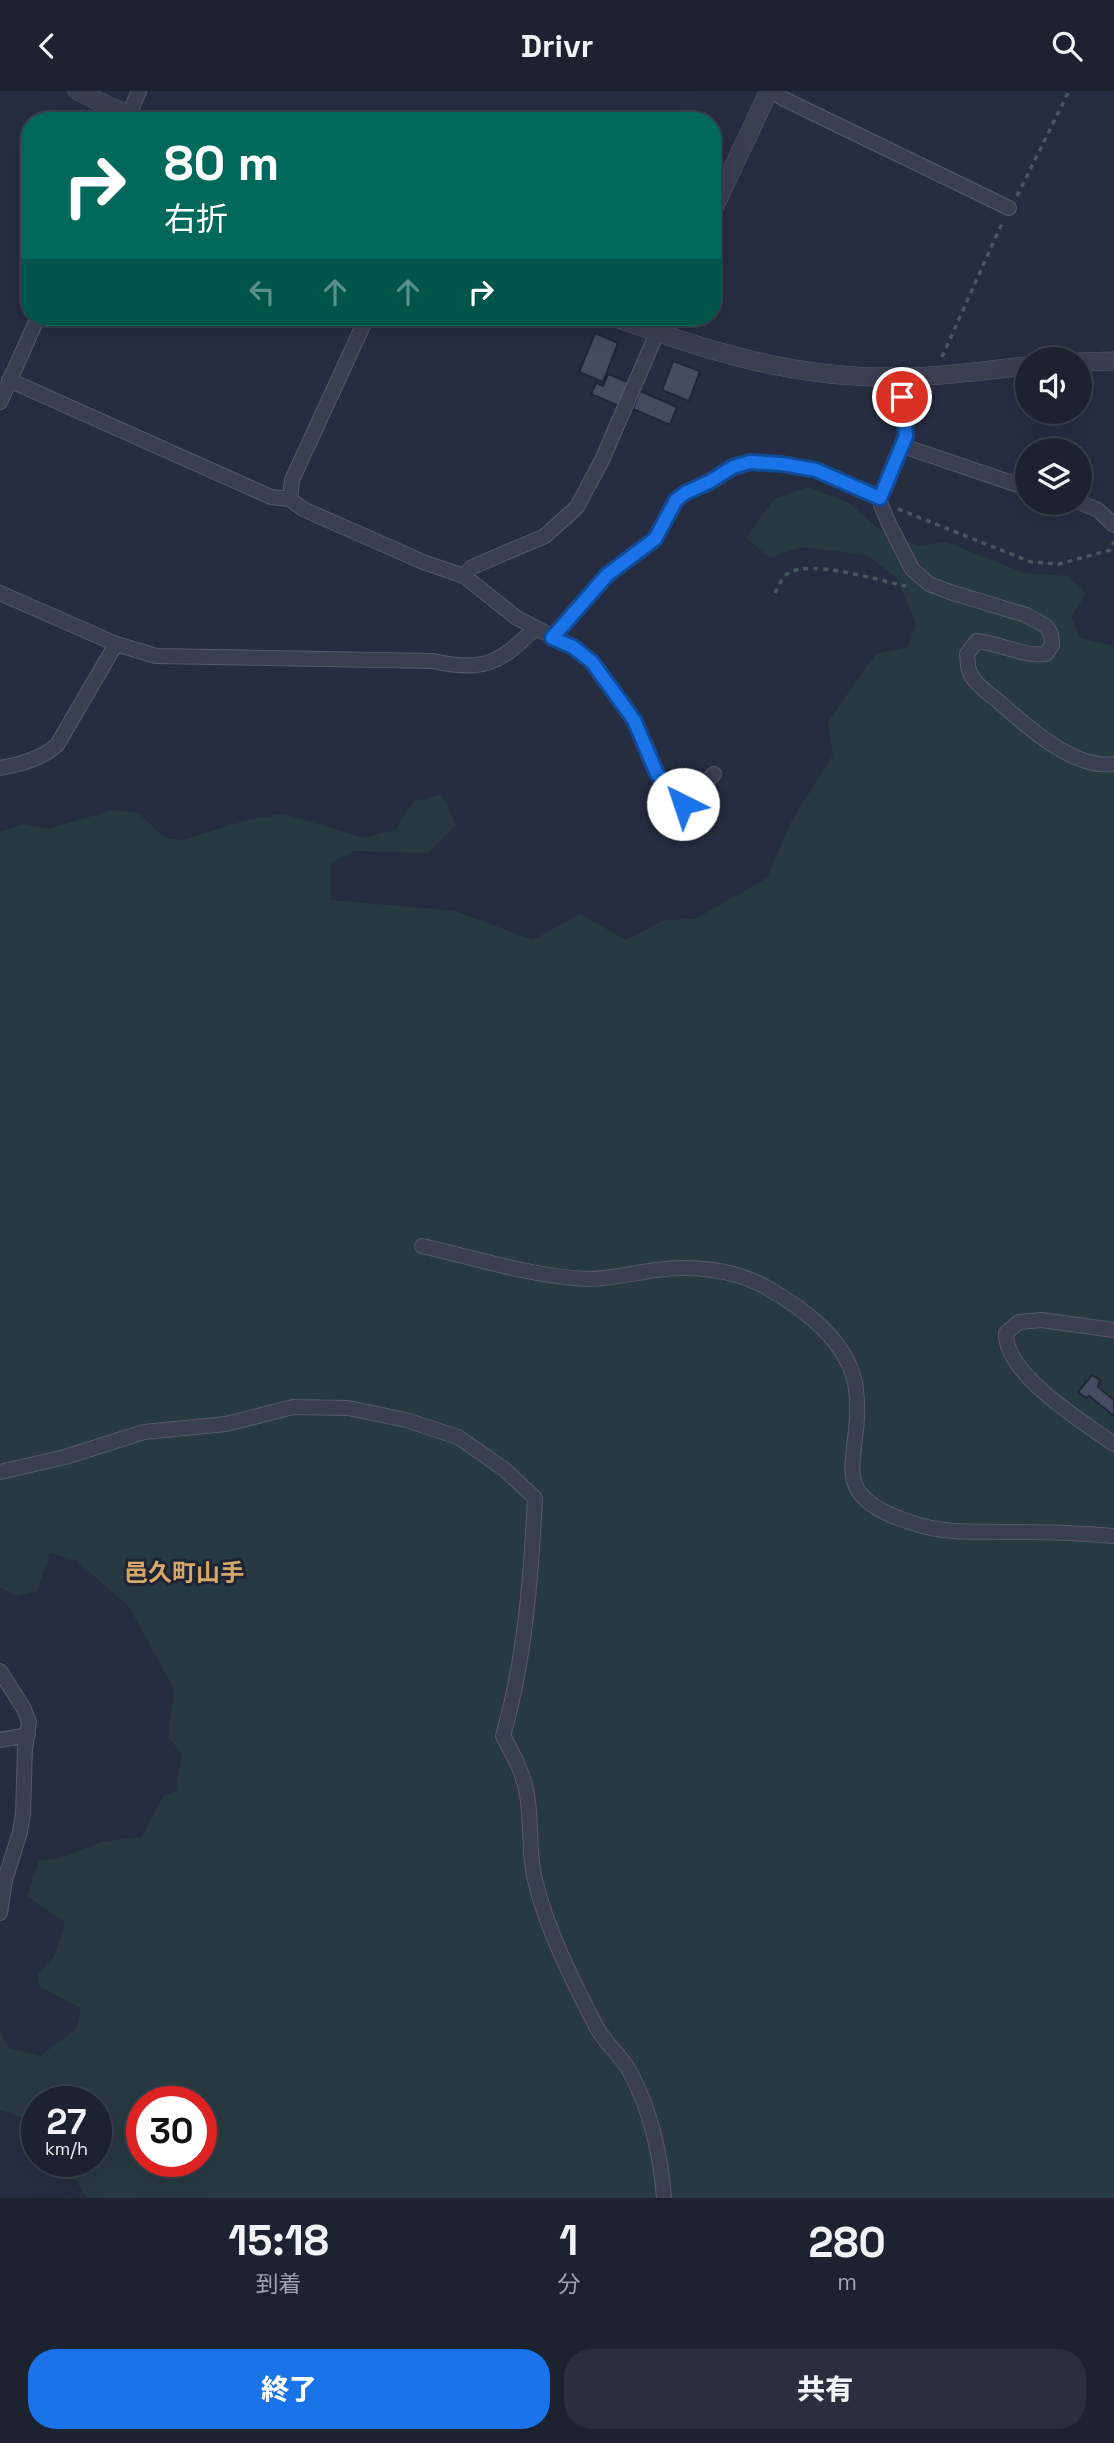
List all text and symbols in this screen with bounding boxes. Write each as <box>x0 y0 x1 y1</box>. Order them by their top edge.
text: Drivr <box>521 26 593 66</box>
icon: back <box>28 27 66 65</box>
icon: search <box>1048 27 1086 65</box>
text: 80 m <box>164 132 279 194</box>
icon: right <box>49 140 140 231</box>
text: 右折 <box>164 199 228 239</box>
icon: left <box>243 273 281 311</box>
icon: ahead <box>316 273 354 311</box>
icon: ahead <box>389 273 427 311</box>
icon: right <box>462 273 500 311</box>
map controls <box>1015 347 1092 515</box>
button: sound <box>1015 347 1092 424</box>
pin <box>872 367 932 427</box>
icon: arrive <box>883 378 921 416</box>
button: layers <box>1015 438 1092 515</box>
position arrow <box>646 767 720 841</box>
district label: 邑久町山手 <box>124 1557 244 1588</box>
speed limit sign: 30 <box>126 2086 217 2177</box>
text: 27 <box>47 2100 86 2144</box>
text: km/h <box>45 2137 88 2160</box>
text: 15:18 <box>228 2214 329 2267</box>
text: 1 <box>559 2214 578 2267</box>
text: 280 <box>808 2216 886 2269</box>
text: m <box>837 2267 857 2297</box>
text: 到着 <box>256 2269 302 2299</box>
text: 分 <box>557 2269 580 2299</box>
button: 終了 <box>28 2349 550 2429</box>
button: 共有 <box>564 2349 1086 2429</box>

